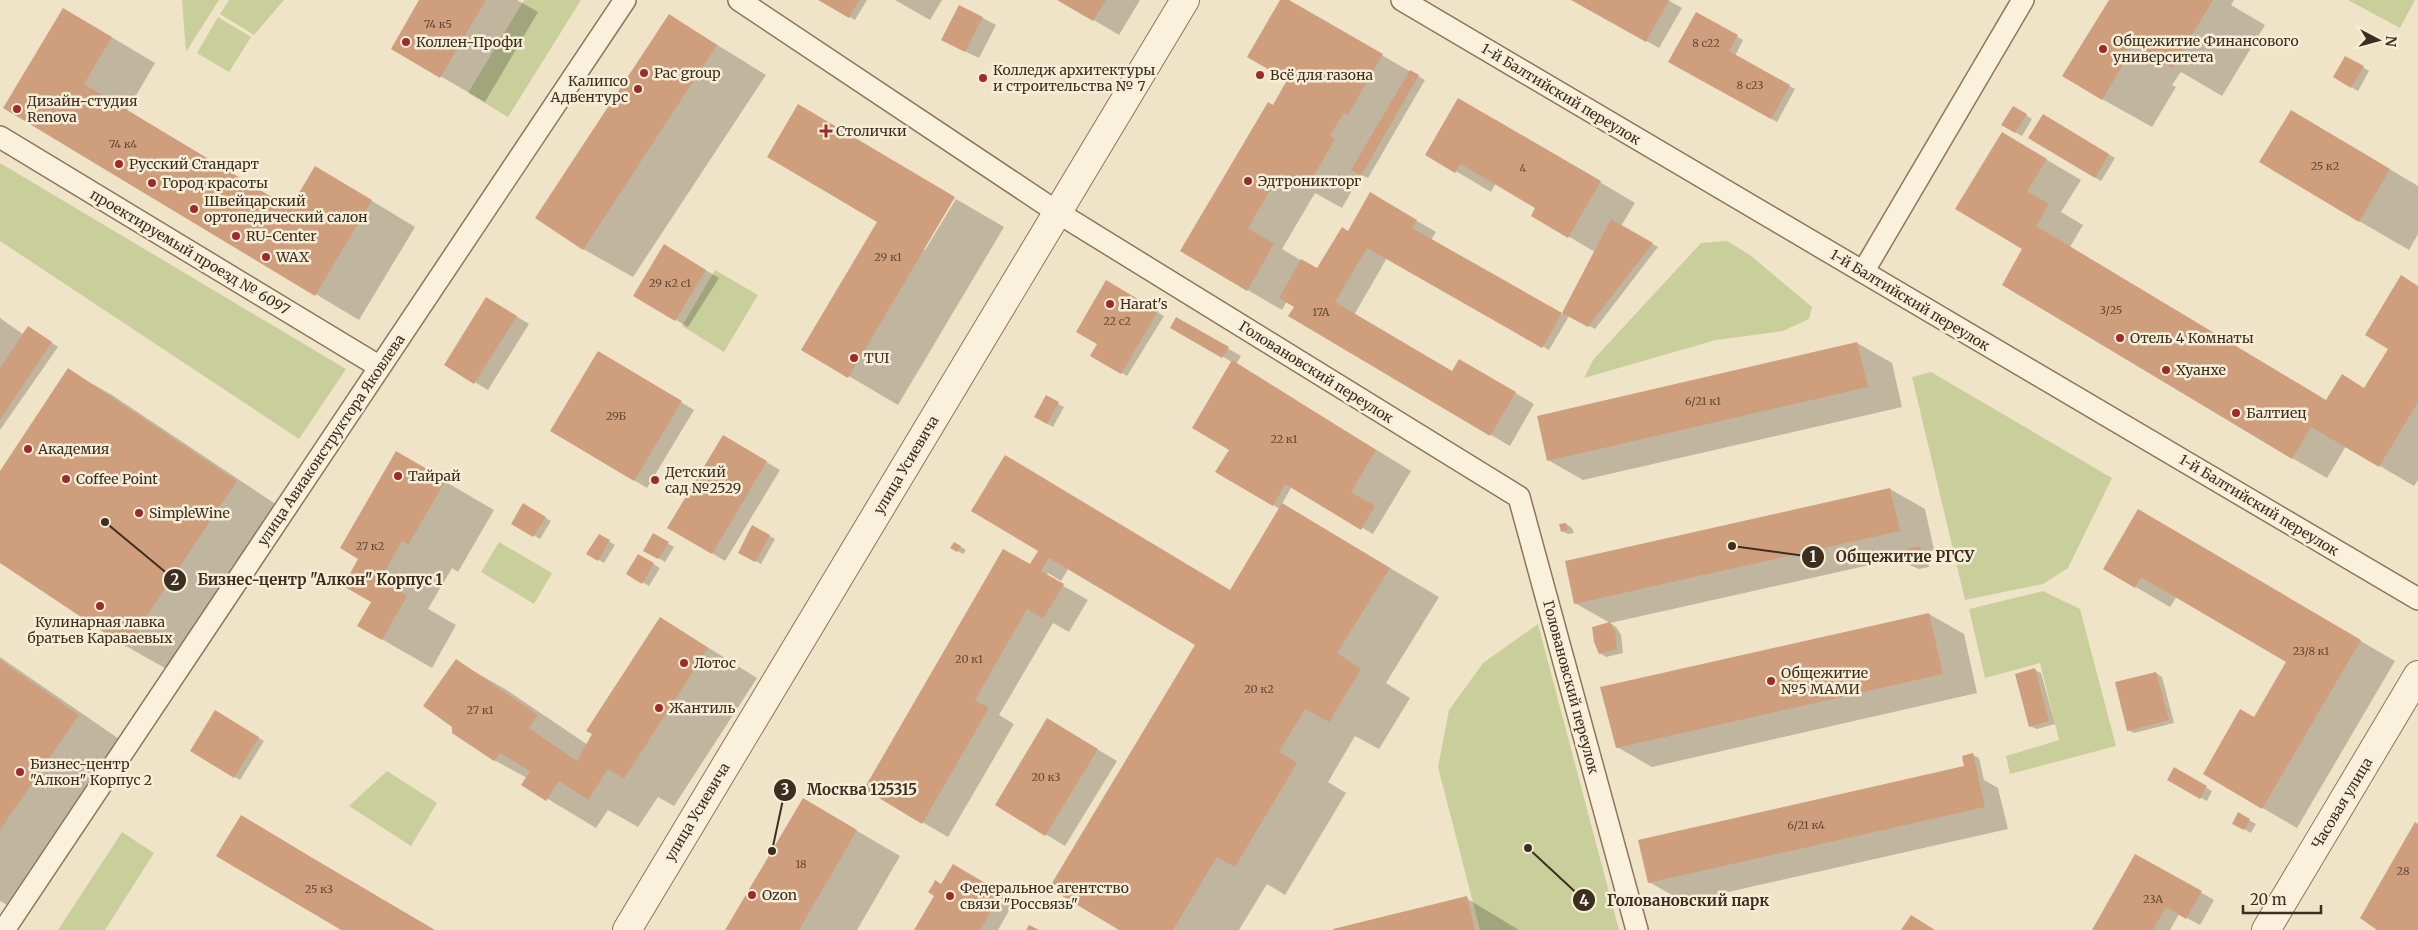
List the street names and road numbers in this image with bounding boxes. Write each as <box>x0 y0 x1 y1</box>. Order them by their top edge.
street label: 1-й Балтийский переулок <box>1478 39 1644 149</box>
street label: проектируемый проезд № 6097 <box>87 185 293 319</box>
street label: 1-й Балтийский переулок <box>1827 245 1993 355</box>
street label: Головановский переулок <box>1235 317 1397 427</box>
street label: улица Авиаконструктора Яковлева <box>253 330 409 549</box>
street label: улица Усиевича <box>869 412 943 518</box>
street label: 1-й Балтийский переулок <box>2176 450 2342 560</box>
street label: Головановский переулок <box>1539 598 1603 776</box>
street label: Часовая улица <box>2308 754 2377 852</box>
street label: улица Усиевича <box>660 759 734 865</box>

